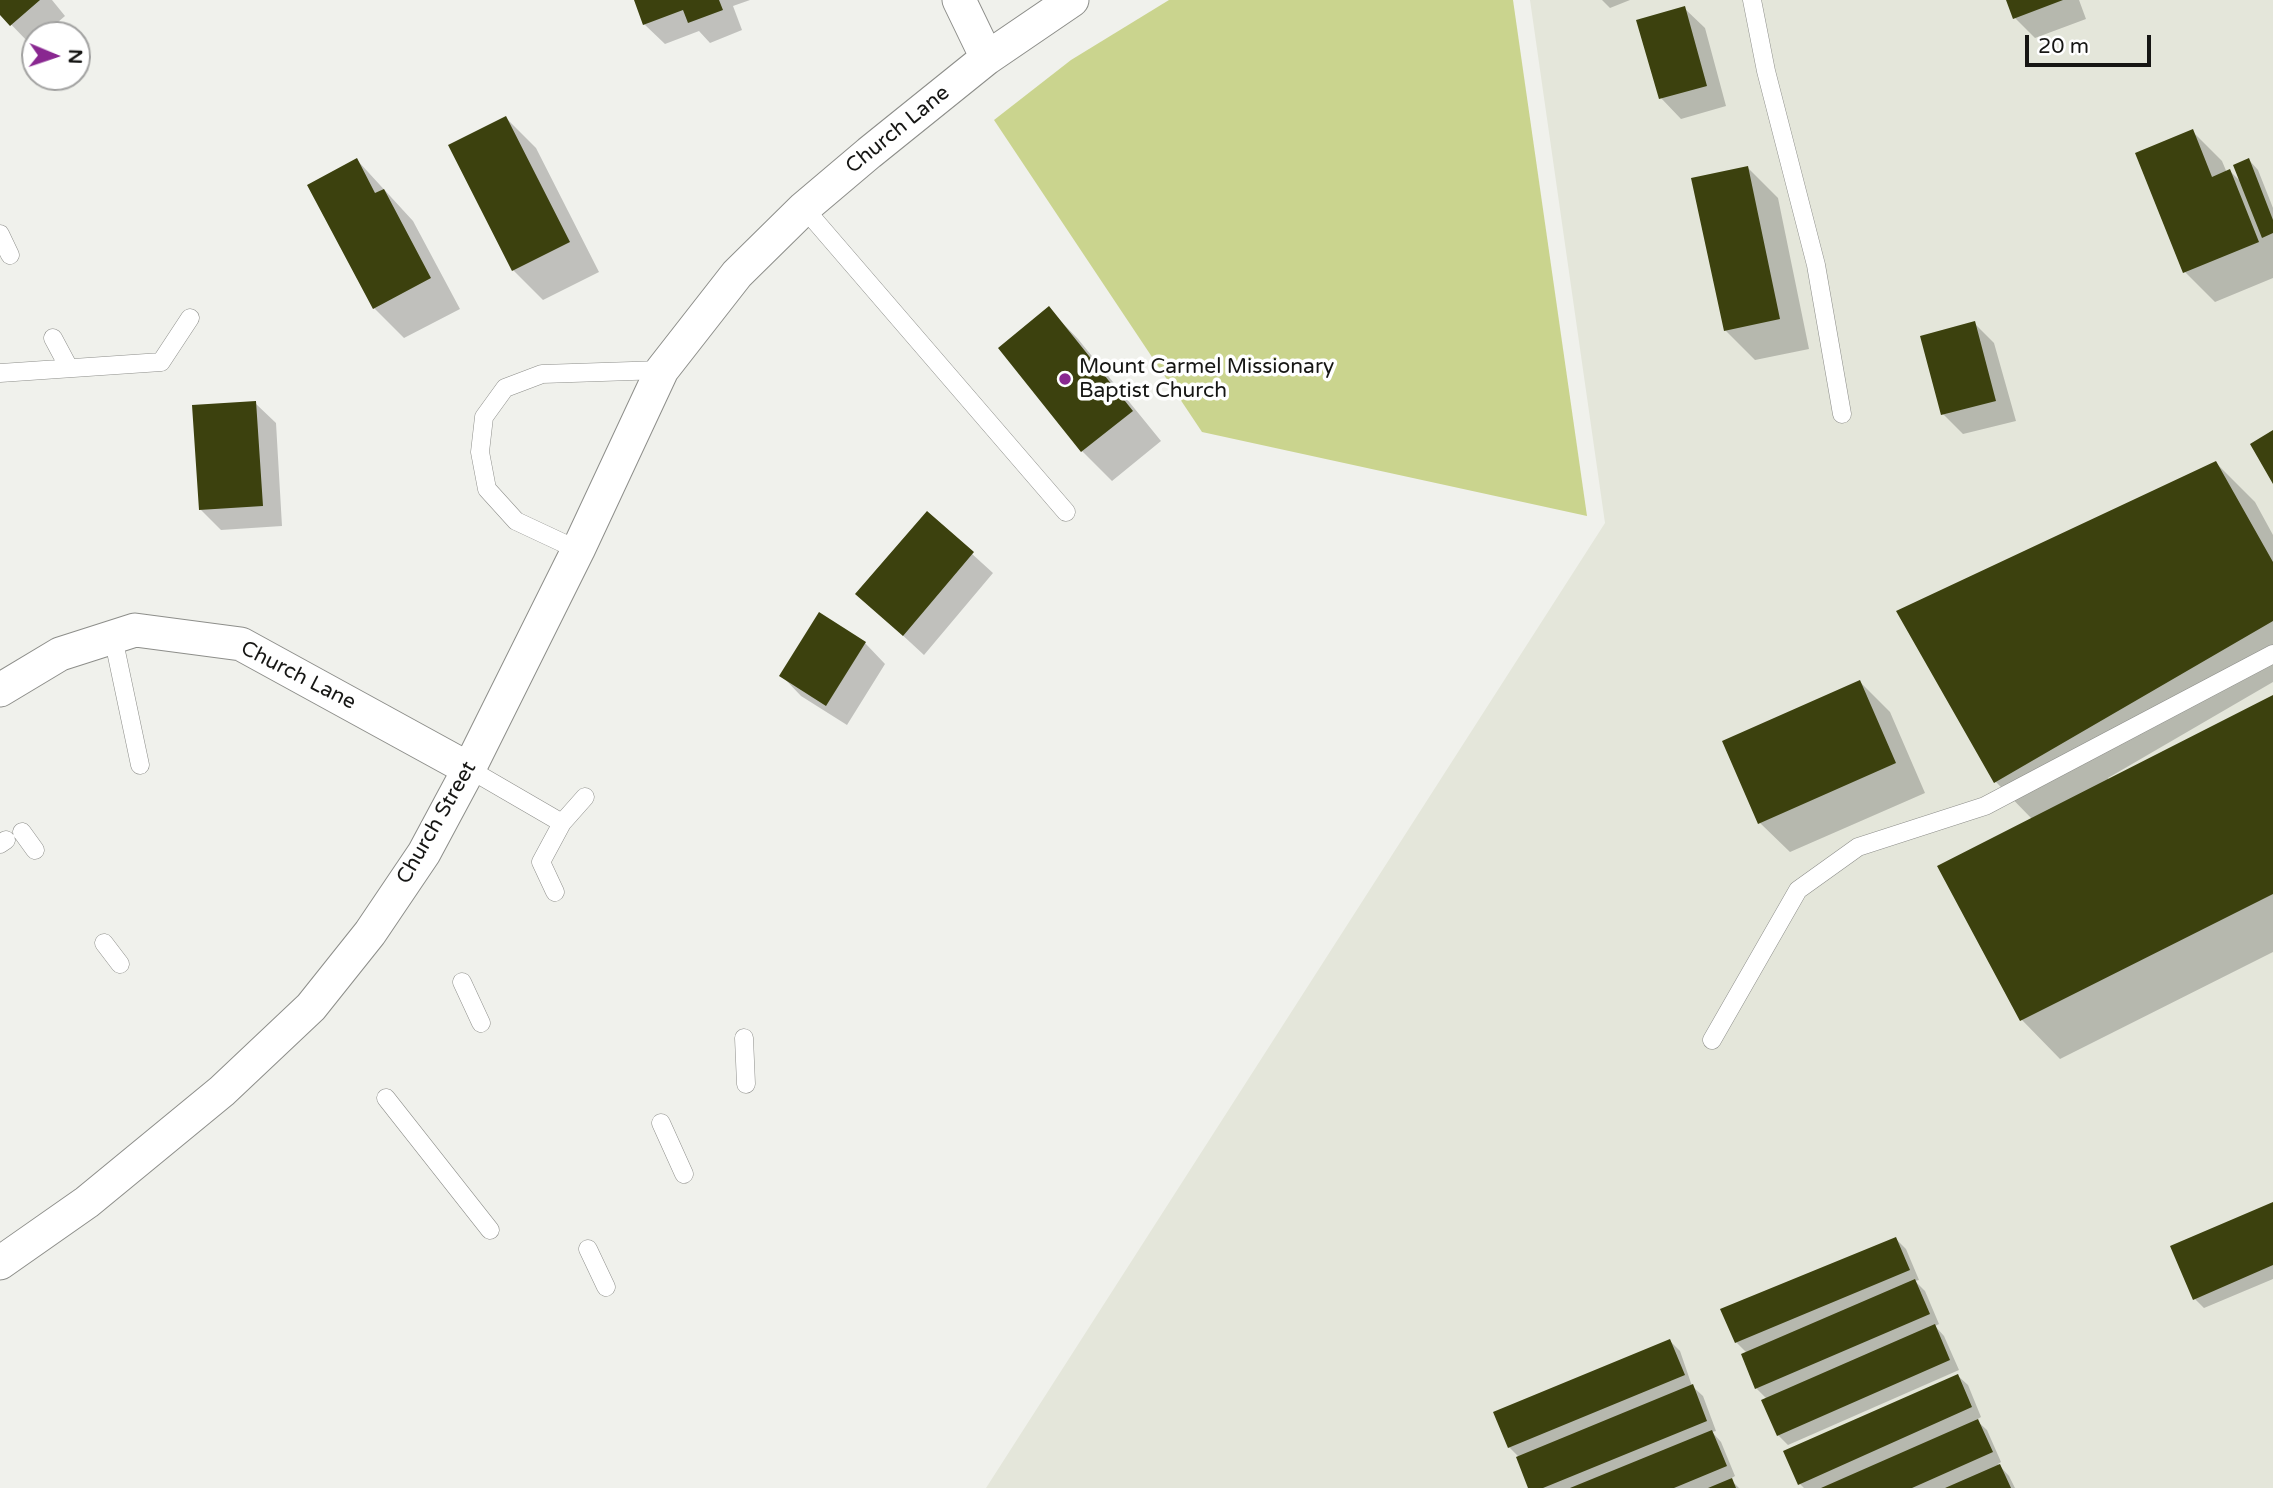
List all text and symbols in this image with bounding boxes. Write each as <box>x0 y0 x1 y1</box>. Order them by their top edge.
north arrow <box>21 21 91 91</box>
scale bar <box>2028 21 2154 65</box>
text: 20 m <box>2038 34 2089 59</box>
text: N <box>64 49 86 65</box>
street label: Church Lane <box>841 81 955 179</box>
place label: Mount Carmel Missionary Baptist Church <box>1079 354 1334 404</box>
marker: Mount Carmel Missionary Baptist Church <box>1057 371 1073 387</box>
street label: Church Lane <box>236 636 360 716</box>
street label: Church Street <box>392 757 482 889</box>

